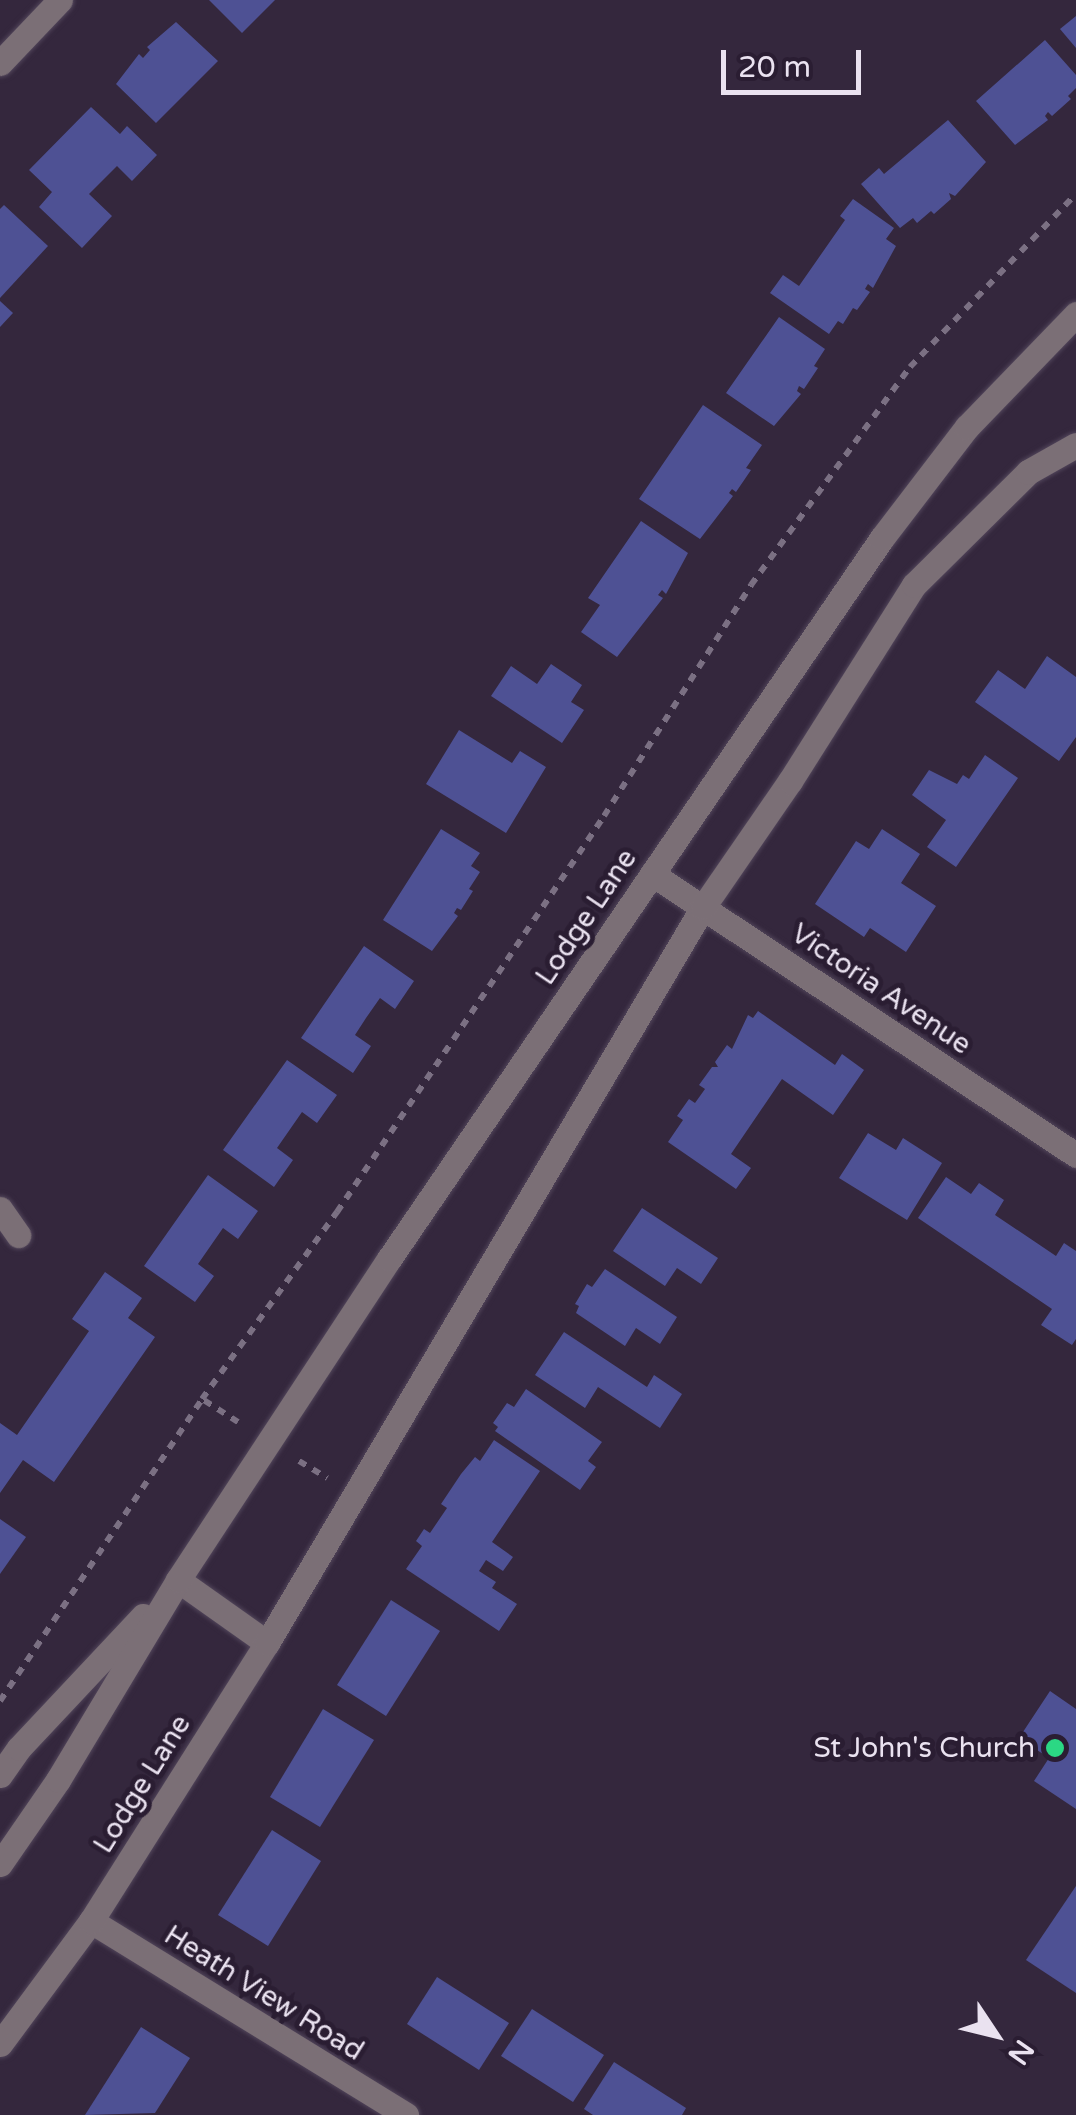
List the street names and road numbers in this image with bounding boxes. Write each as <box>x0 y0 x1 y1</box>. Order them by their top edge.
street label: Lodge Lane <box>528 843 644 991</box>
street label: Victoria Avenue <box>785 916 977 1062</box>
street label: Lodge Lane <box>86 1709 198 1859</box>
street label: Heath View Road <box>158 1918 370 2068</box>

